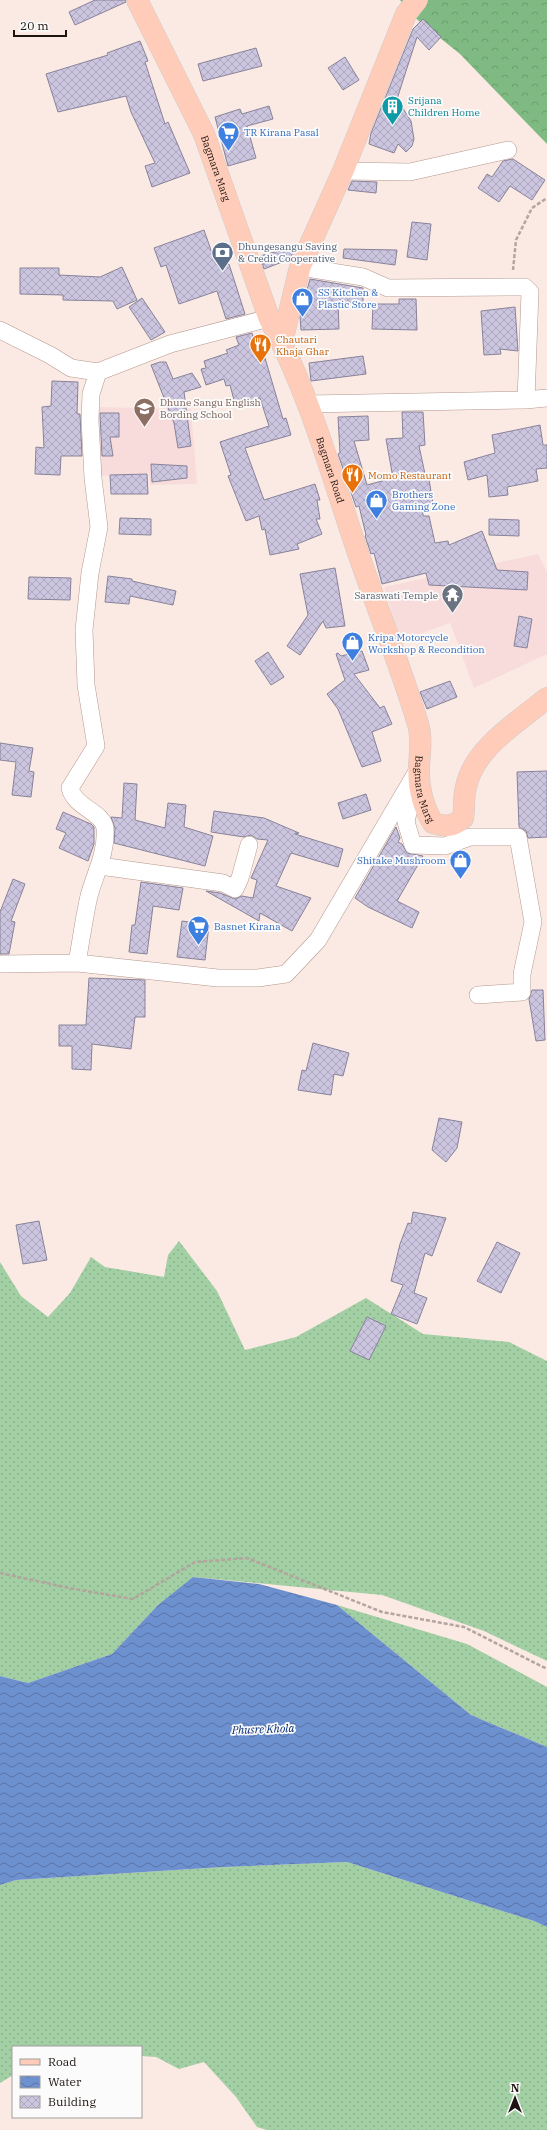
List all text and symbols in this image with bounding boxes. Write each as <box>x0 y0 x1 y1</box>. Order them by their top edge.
scale bar <box>14 12 66 38</box>
text: 20 m <box>20 18 49 33</box>
building icon: Srijana Children Home <box>380 93 406 126</box>
place label: Srijana Children Home <box>408 94 480 119</box>
supermarket icon: TR Kirana Pasal <box>216 119 242 152</box>
place label: TR Kirana Pasal <box>244 126 319 139</box>
street label: Bagmara Marg <box>198 133 234 203</box>
bank icon: Dhungesangu Saving & Credit Cooperative <box>210 239 236 272</box>
place label: Dhungesangu Saving & Credit Cooperative <box>238 240 337 265</box>
shop icon: SS Kitchen & Plastic Store <box>290 285 316 318</box>
place label: SS Kitchen & Plastic Store <box>318 286 378 311</box>
restaurant icon: Chautari Khaja Ghar <box>248 332 274 365</box>
place label: Chautari Khaja Ghar <box>276 333 329 358</box>
school or university icon: Dhune Sangu English Bording School <box>131 395 157 428</box>
place label: Dhune Sangu English Bording School <box>160 396 261 421</box>
street label: Bagmara Road <box>314 435 348 504</box>
restaurant icon: Momo Restaurant <box>340 462 366 495</box>
place label: Momo Restaurant <box>368 469 452 482</box>
shop icon: Brothers Gaming Zone <box>364 487 390 520</box>
place label: Brothers Gaming Zone <box>392 488 455 513</box>
temple icon: Saraswati Temple <box>440 582 466 615</box>
place label: Saraswati Temple <box>354 589 438 602</box>
shop icon: Kripa Motorcycle Workshop & Recondition <box>340 630 366 663</box>
place label: Kripa Motorcycle Workshop & Recondition <box>368 631 485 656</box>
street label: Bagmara Marg <box>412 755 438 826</box>
shop icon: Shitake Mushroom <box>448 847 474 880</box>
place label: Shitake Mushroom <box>357 854 446 867</box>
supermarket icon: Basnet Kirana <box>185 913 211 946</box>
place label: Basnet Kirana <box>214 920 281 933</box>
water label: Phusre Khola <box>230 1721 295 1737</box>
legend <box>12 2046 142 2118</box>
text: Road <box>48 2054 77 2069</box>
text: Water <box>48 2074 82 2089</box>
north arrow <box>495 2078 535 2118</box>
text: N <box>511 2081 520 2095</box>
text: Building <box>48 2094 96 2109</box>

